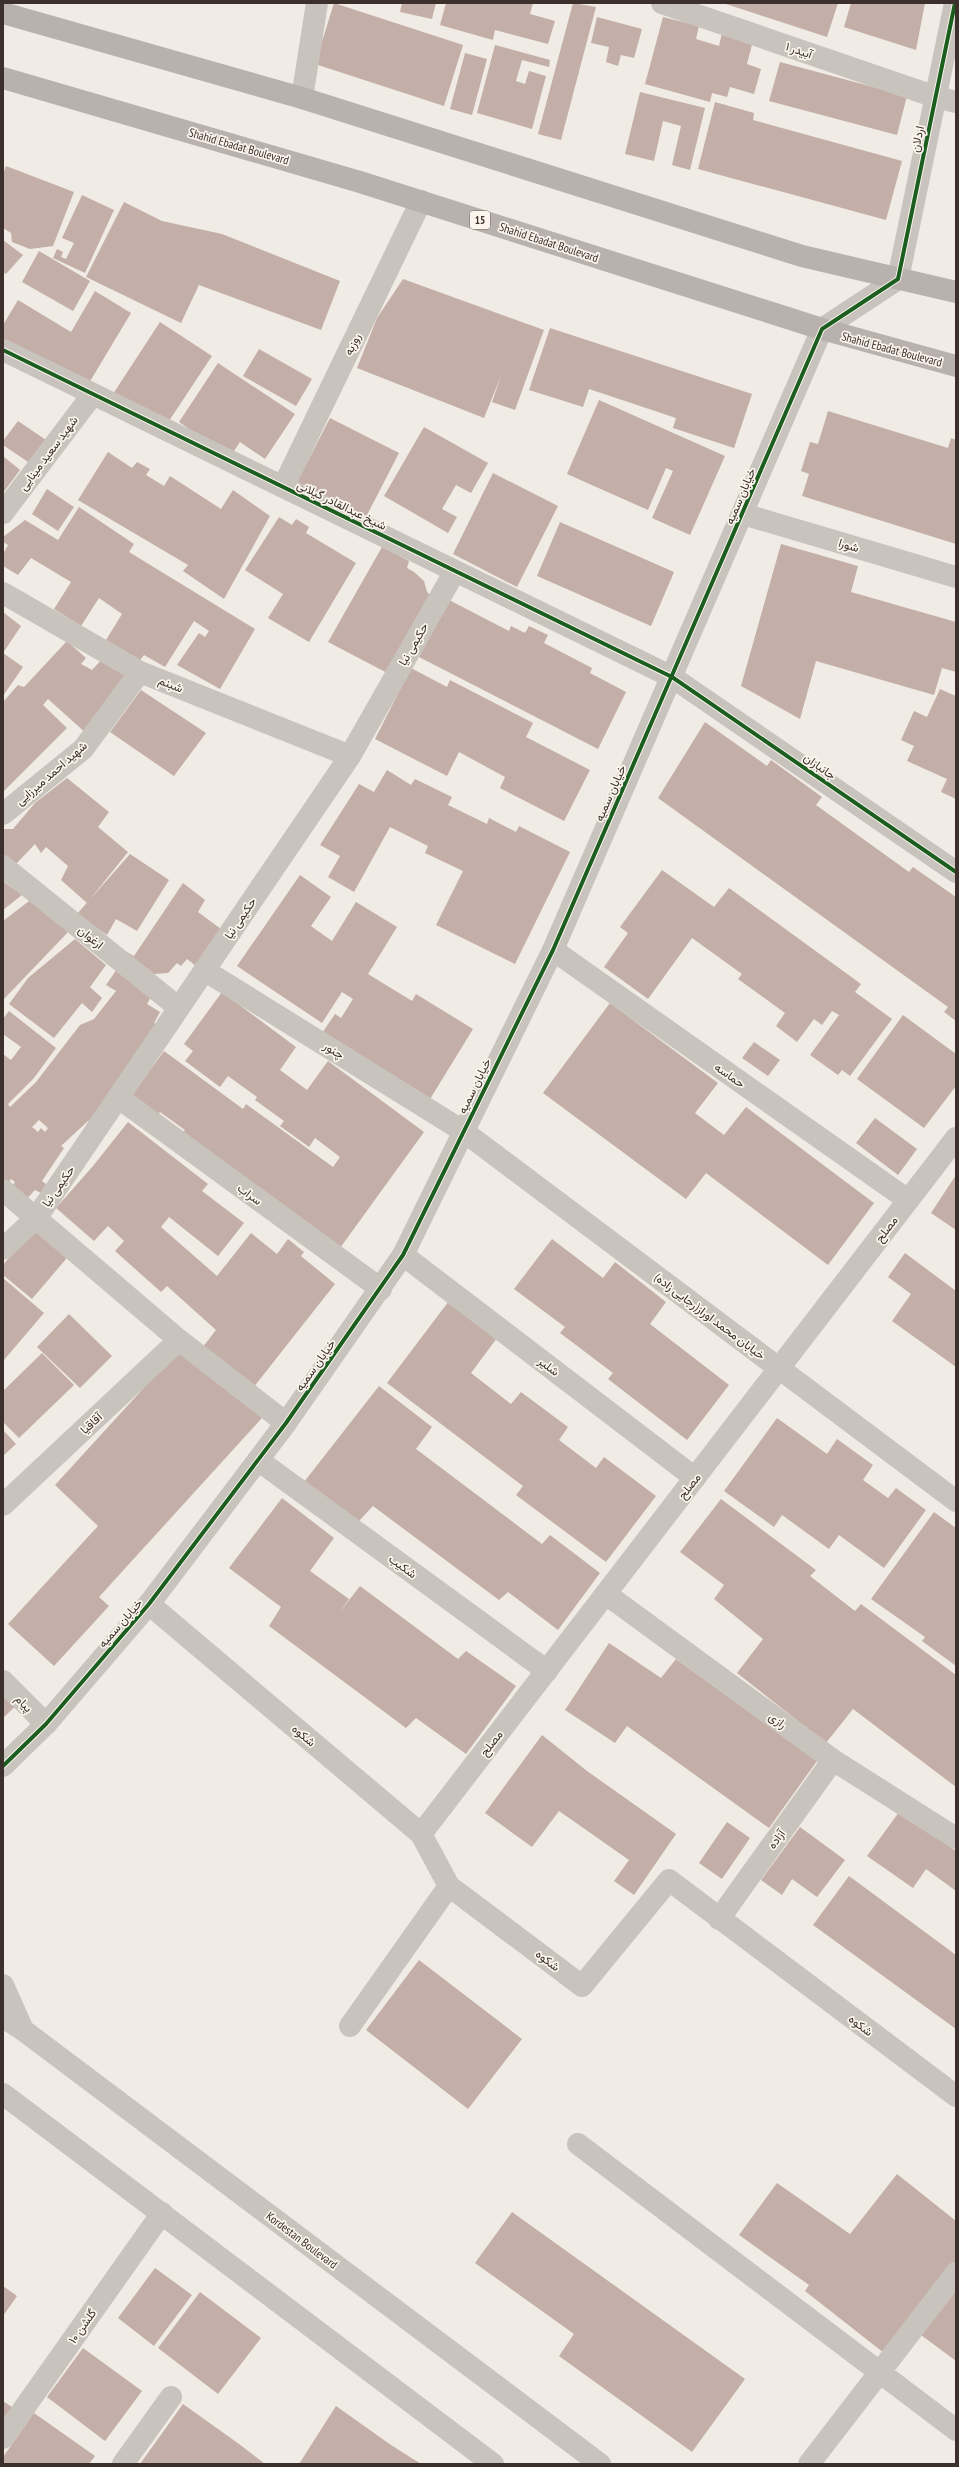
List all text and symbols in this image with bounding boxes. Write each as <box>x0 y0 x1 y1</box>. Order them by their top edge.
street label: آبیدر ۱ <box>783 38 815 63</box>
street label: اردلان <box>907 124 928 154</box>
street label: Shahid Ebadat Boulevard <box>187 125 291 167</box>
road number: 15 <box>470 211 490 229</box>
street label: Shahid Ebadat Boulevard <box>498 219 600 265</box>
street label: Shahid Ebadat Boulevard <box>840 328 944 370</box>
street label: روزبه <box>340 330 365 358</box>
street label: شهید سعید مینایی <box>15 413 82 494</box>
street label: خیابان سمیه <box>721 466 759 526</box>
street label: شیخ عبدالقادر گیلانی <box>294 477 389 535</box>
street label: شورا <box>837 535 861 556</box>
street label: حکیمی نیا <box>395 620 432 669</box>
street label: شبنم <box>156 672 186 697</box>
street label: شهید احمد میرزایی <box>12 738 91 809</box>
street label: جانبازان <box>800 750 839 783</box>
street label: خیابان سمیه <box>591 763 629 823</box>
street label: حکیمی نیا <box>221 894 260 942</box>
street label: ارغوان <box>75 922 107 953</box>
street label: چنور <box>320 1037 347 1063</box>
street label: خیابان سمیه <box>454 1056 494 1116</box>
street label: حماسه <box>712 1059 748 1091</box>
street label: حکیمی نیا <box>38 1163 78 1210</box>
street label: سراب <box>234 1180 265 1209</box>
street label: مصلح <box>871 1213 902 1246</box>
street label: خیابان محمد اوراز(رجایی زاده) <box>651 1270 768 1363</box>
street label: خیابان سمیه <box>292 1336 338 1394</box>
street label: شلیر <box>534 1353 563 1380</box>
street label: آقاقیا <box>77 1408 106 1437</box>
street label: مصلح <box>674 1470 705 1503</box>
street label: شکیب <box>386 1551 420 1581</box>
street label: خیابان سمیه <box>95 1596 145 1650</box>
street label: پیام <box>11 1691 36 1716</box>
street label: رازی <box>765 1708 790 1732</box>
street label: شکوه <box>288 1721 319 1750</box>
street label: مصلح <box>476 1727 507 1760</box>
street label: آزاده <box>764 1825 790 1852</box>
street label: شکوه <box>532 1946 563 1975</box>
street label: شکوه <box>845 2011 876 2040</box>
street label: Kordestan Boulevard <box>263 2208 341 2272</box>
street label: گلشن ۱۰ <box>65 2306 100 2347</box>

